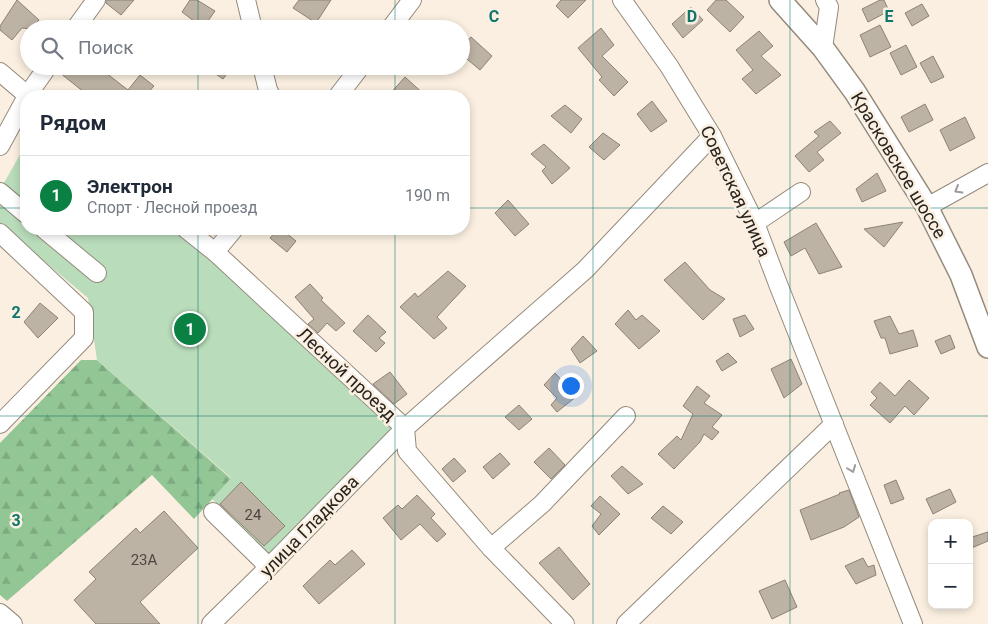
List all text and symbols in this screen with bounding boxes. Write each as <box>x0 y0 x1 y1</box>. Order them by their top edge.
text: C <box>489 7 499 26</box>
text: D <box>687 7 697 26</box>
text: E <box>885 7 894 26</box>
search box <box>20 20 470 75</box>
icon: search <box>38 34 66 62</box>
text: Поиск <box>78 36 134 59</box>
street label: Красковское шоссе <box>847 88 951 242</box>
text: Рядом <box>40 111 106 135</box>
street label: Советская улица <box>696 122 776 260</box>
text: Электрон <box>87 175 173 198</box>
one-way arrow <box>954 184 963 194</box>
text: 1 <box>51 186 61 205</box>
text: 190 m <box>405 186 450 205</box>
text: Спорт · Лесной проезд <box>87 198 257 217</box>
text: 2 <box>11 303 21 322</box>
pin: 1 <box>174 310 206 348</box>
street label: Лесной проезд <box>293 323 401 425</box>
your location <box>558 373 584 399</box>
one-way arrow <box>846 465 856 473</box>
street label: улица Гладкова <box>255 471 363 581</box>
house number: 24 <box>245 506 262 524</box>
text: 3 <box>11 511 21 530</box>
map controls <box>928 519 973 609</box>
button: + <box>928 519 973 564</box>
house number: 23А <box>131 551 158 569</box>
button: − <box>928 564 973 609</box>

